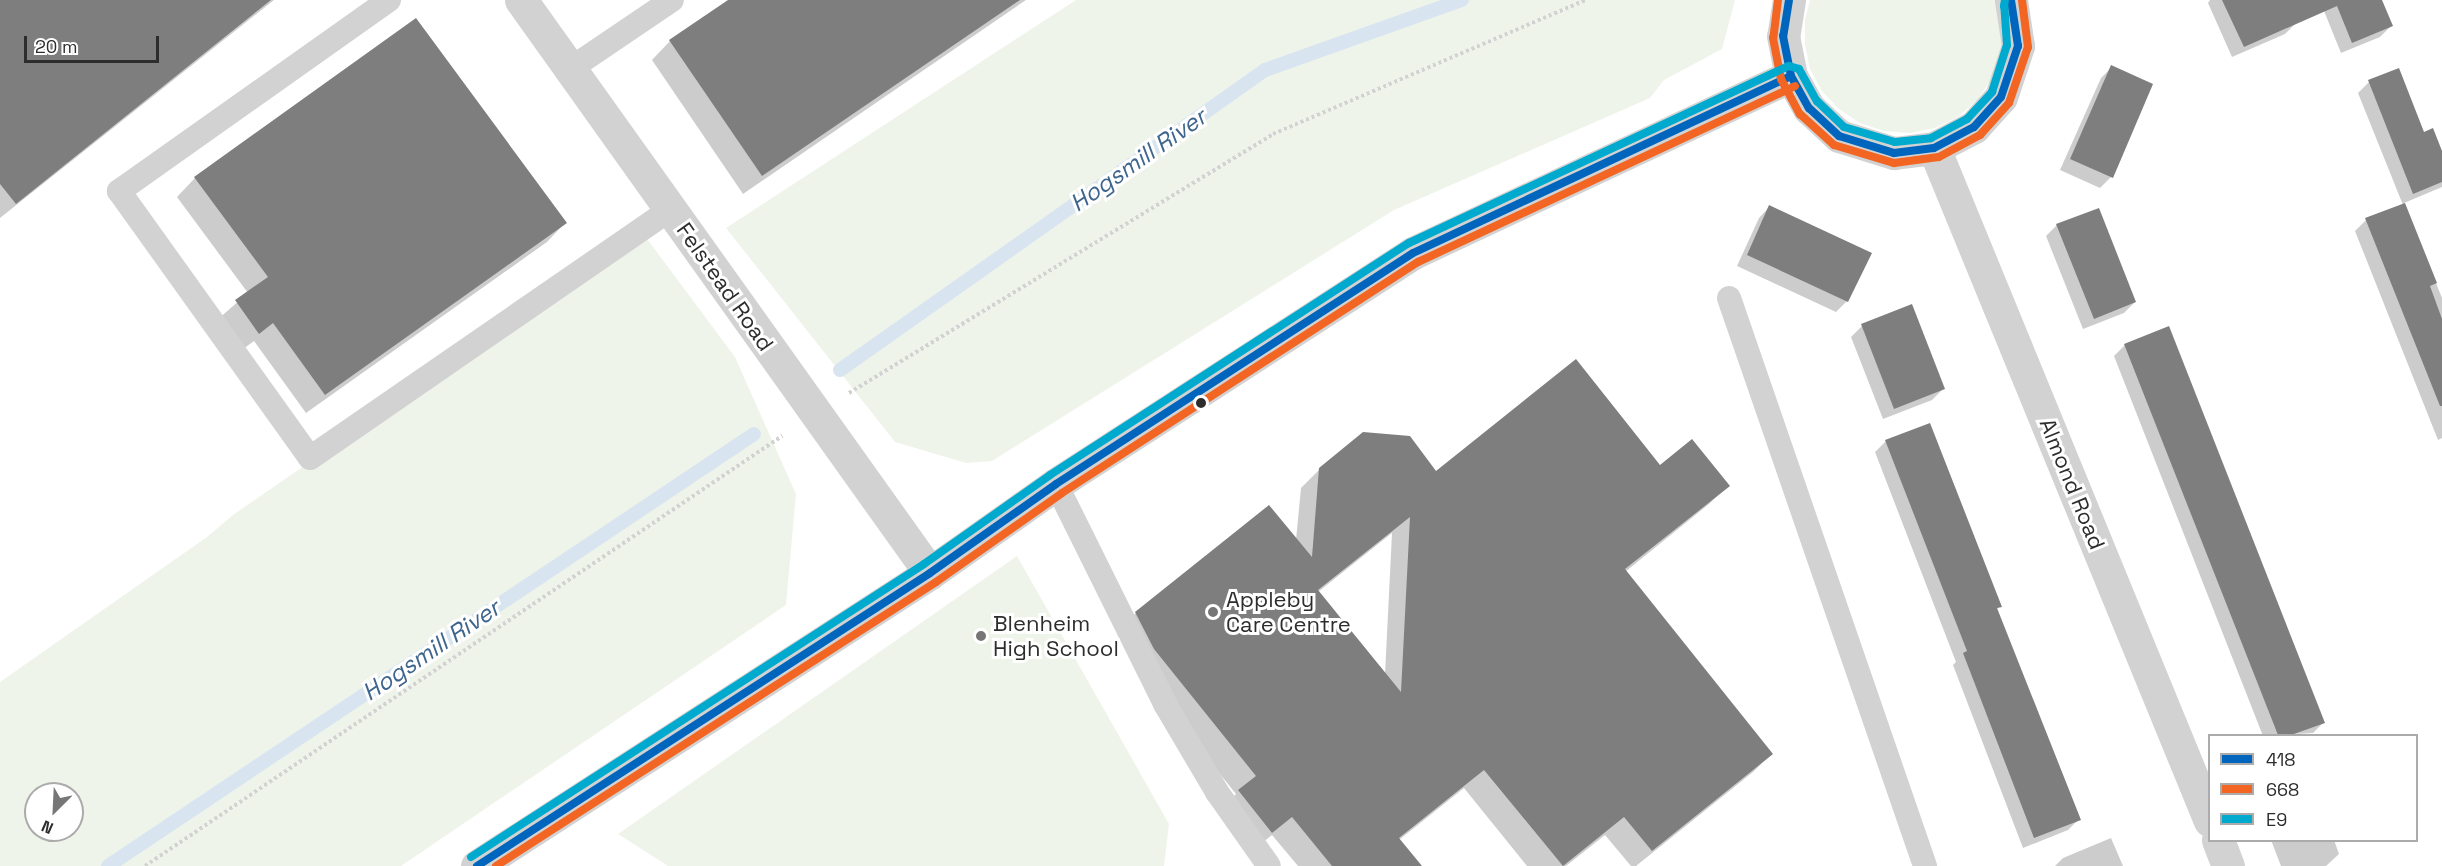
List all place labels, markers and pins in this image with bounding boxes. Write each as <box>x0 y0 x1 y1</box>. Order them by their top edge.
unlabelled marker <box>1195 397 1207 409</box>
place label: Appleby Care Centre <box>1226 586 1351 638</box>
marker: Appleby Care Centre <box>1204 603 1222 621</box>
place label: Blenheim High School <box>993 610 1119 662</box>
marker: Blenheim High School <box>974 629 988 643</box>

